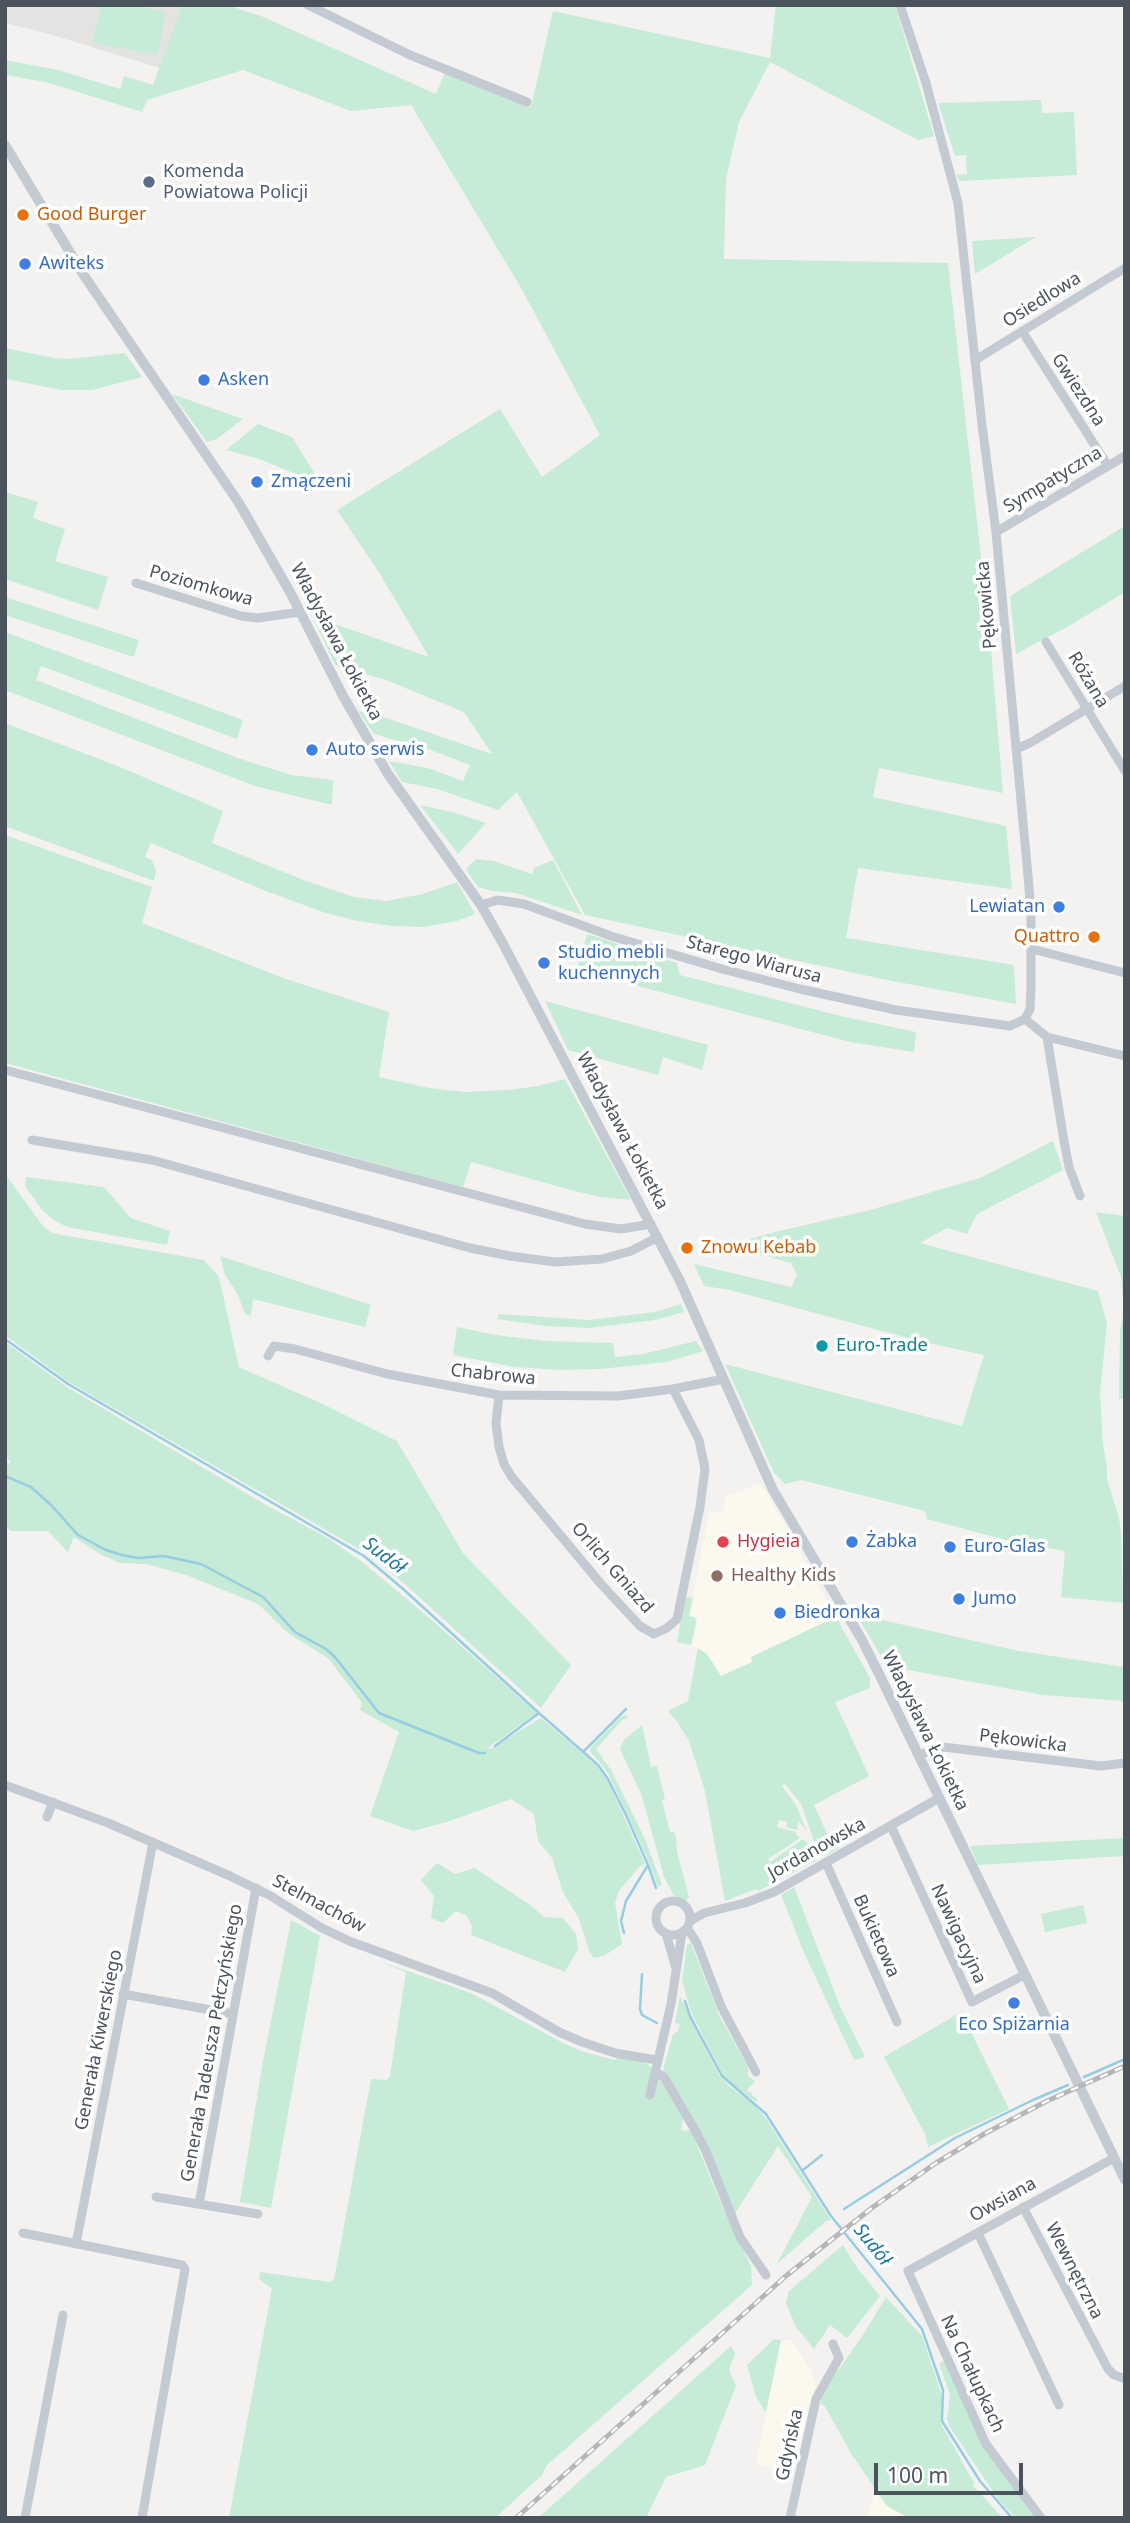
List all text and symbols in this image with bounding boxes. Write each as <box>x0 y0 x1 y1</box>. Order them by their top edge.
place label: Komenda Powiatowa Policji <box>163 161 308 204</box>
marker: Komenda Powiatowa Policji <box>141 174 157 190</box>
place label: Good Burger <box>37 204 146 226</box>
marker: Good Burger <box>15 207 31 223</box>
place label: Awiteks <box>39 253 104 275</box>
marker: Awiteks <box>17 256 33 272</box>
street label: Osiedlowa <box>999 268 1085 332</box>
street label: Gwiezdna <box>1046 349 1110 431</box>
place label: Asken <box>218 369 269 391</box>
marker: Asken <box>196 372 212 388</box>
street label: Sympatyczna <box>1000 442 1106 518</box>
place label: Zmączeni <box>271 471 351 493</box>
marker: Zmączeni <box>249 474 265 490</box>
street label: Władysława Łokietka <box>285 560 387 724</box>
street label: Pękowicka <box>972 560 1002 650</box>
street label: Poziomkowa <box>147 561 255 611</box>
street label: Różana <box>1063 648 1113 712</box>
place label: Auto serwis <box>326 739 424 761</box>
marker: Auto serwis <box>304 742 320 758</box>
place label: Lewiatan <box>969 896 1045 918</box>
marker: Lewiatan <box>1051 899 1067 915</box>
place label: Quattro <box>1014 926 1080 948</box>
marker: Quattro <box>1086 929 1102 945</box>
street label: Starego Wiarusa <box>684 932 824 988</box>
place label: Studio mebli kuchennych <box>558 942 664 984</box>
marker: Studio mebli kuchennych <box>536 955 552 971</box>
street label: Władysława Łokietka <box>571 1049 673 1213</box>
place label: Znowu Kebab <box>701 1237 816 1259</box>
marker: Znowu Kebab <box>679 1240 695 1256</box>
place label: Euro-Trade <box>836 1335 928 1357</box>
marker: Euro-Trade <box>814 1338 830 1354</box>
street label: Chabrowa <box>449 1360 537 1390</box>
street label: Orlich Gniazd <box>567 1518 657 1618</box>
place label: Hygieia <box>737 1531 800 1553</box>
place label: Żabka <box>866 1531 917 1553</box>
water label: Sudół <box>358 1533 410 1579</box>
marker: Hygieia <box>715 1534 731 1550</box>
marker: Żabka <box>844 1534 860 1550</box>
place label: Euro-Glas <box>964 1536 1045 1558</box>
marker: Euro-Glas <box>942 1539 958 1555</box>
place label: Healthy Kids <box>731 1565 836 1587</box>
marker: Healthy Kids <box>709 1568 725 1584</box>
place label: Jumo <box>973 1588 1017 1610</box>
marker: Jumo <box>951 1591 967 1607</box>
place label: Biedronka <box>794 1602 880 1624</box>
marker: Biedronka <box>772 1605 788 1621</box>
street label: Władysława Łokietka <box>877 1648 973 1814</box>
street label: Pękowicka <box>978 1725 1068 1757</box>
street label: Jordanowska <box>764 1813 870 1885</box>
street label: Stelmachów <box>269 1870 369 1938</box>
street label: Nawigacyjna <box>926 1881 990 1987</box>
street label: Bukietowa <box>848 1891 904 1981</box>
street label: Generała Tadeusza Pełczyńskiego <box>177 1902 247 2184</box>
street label: Generała Kiwerskiego <box>71 1948 127 2132</box>
marker: Eco Spiżarnia <box>1006 1995 1022 2011</box>
place label: Eco Spiżarnia <box>958 2014 1070 2036</box>
street label: Owsiana <box>966 2173 1040 2227</box>
water label: Sudół <box>848 2219 896 2271</box>
street label: Wewnętrzna <box>1040 2219 1108 2323</box>
street label: Na Chałupkach <box>935 2312 1009 2436</box>
street label: Gdyńska <box>772 2407 808 2483</box>
scale bar <box>878 2450 1027 2494</box>
text: 100 m <box>887 2461 948 2489</box>

